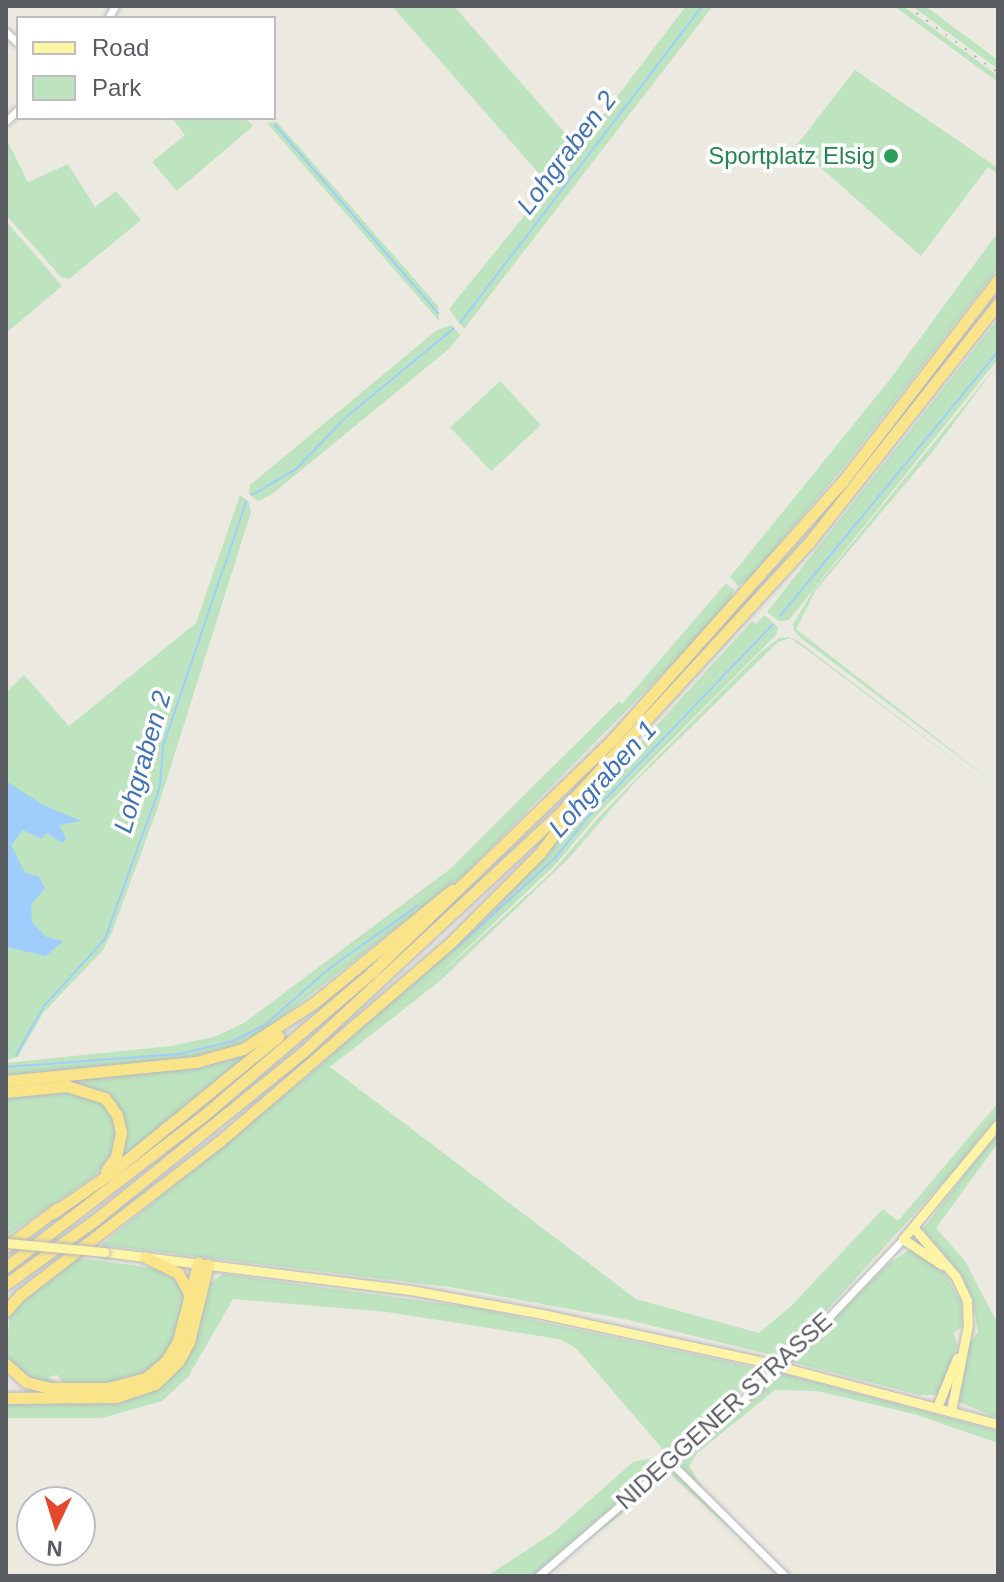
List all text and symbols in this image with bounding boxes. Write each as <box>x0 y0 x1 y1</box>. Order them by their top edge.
legend <box>16 16 276 120</box>
text: Road <box>92 34 149 61</box>
text: Park <box>92 74 141 101</box>
water label: Lohgraben 2 <box>511 85 623 221</box>
place label: Sportplatz Elsig <box>708 142 875 170</box>
marker: Sportplatz Elsig <box>882 147 900 165</box>
water label: Lohgraben 2 <box>108 688 178 836</box>
water label: Lohgraben 1 <box>543 714 663 844</box>
street label: NIDEGGENER STRASSE <box>610 1307 838 1515</box>
north arrow <box>16 1486 96 1566</box>
text: N <box>46 1535 63 1561</box>

